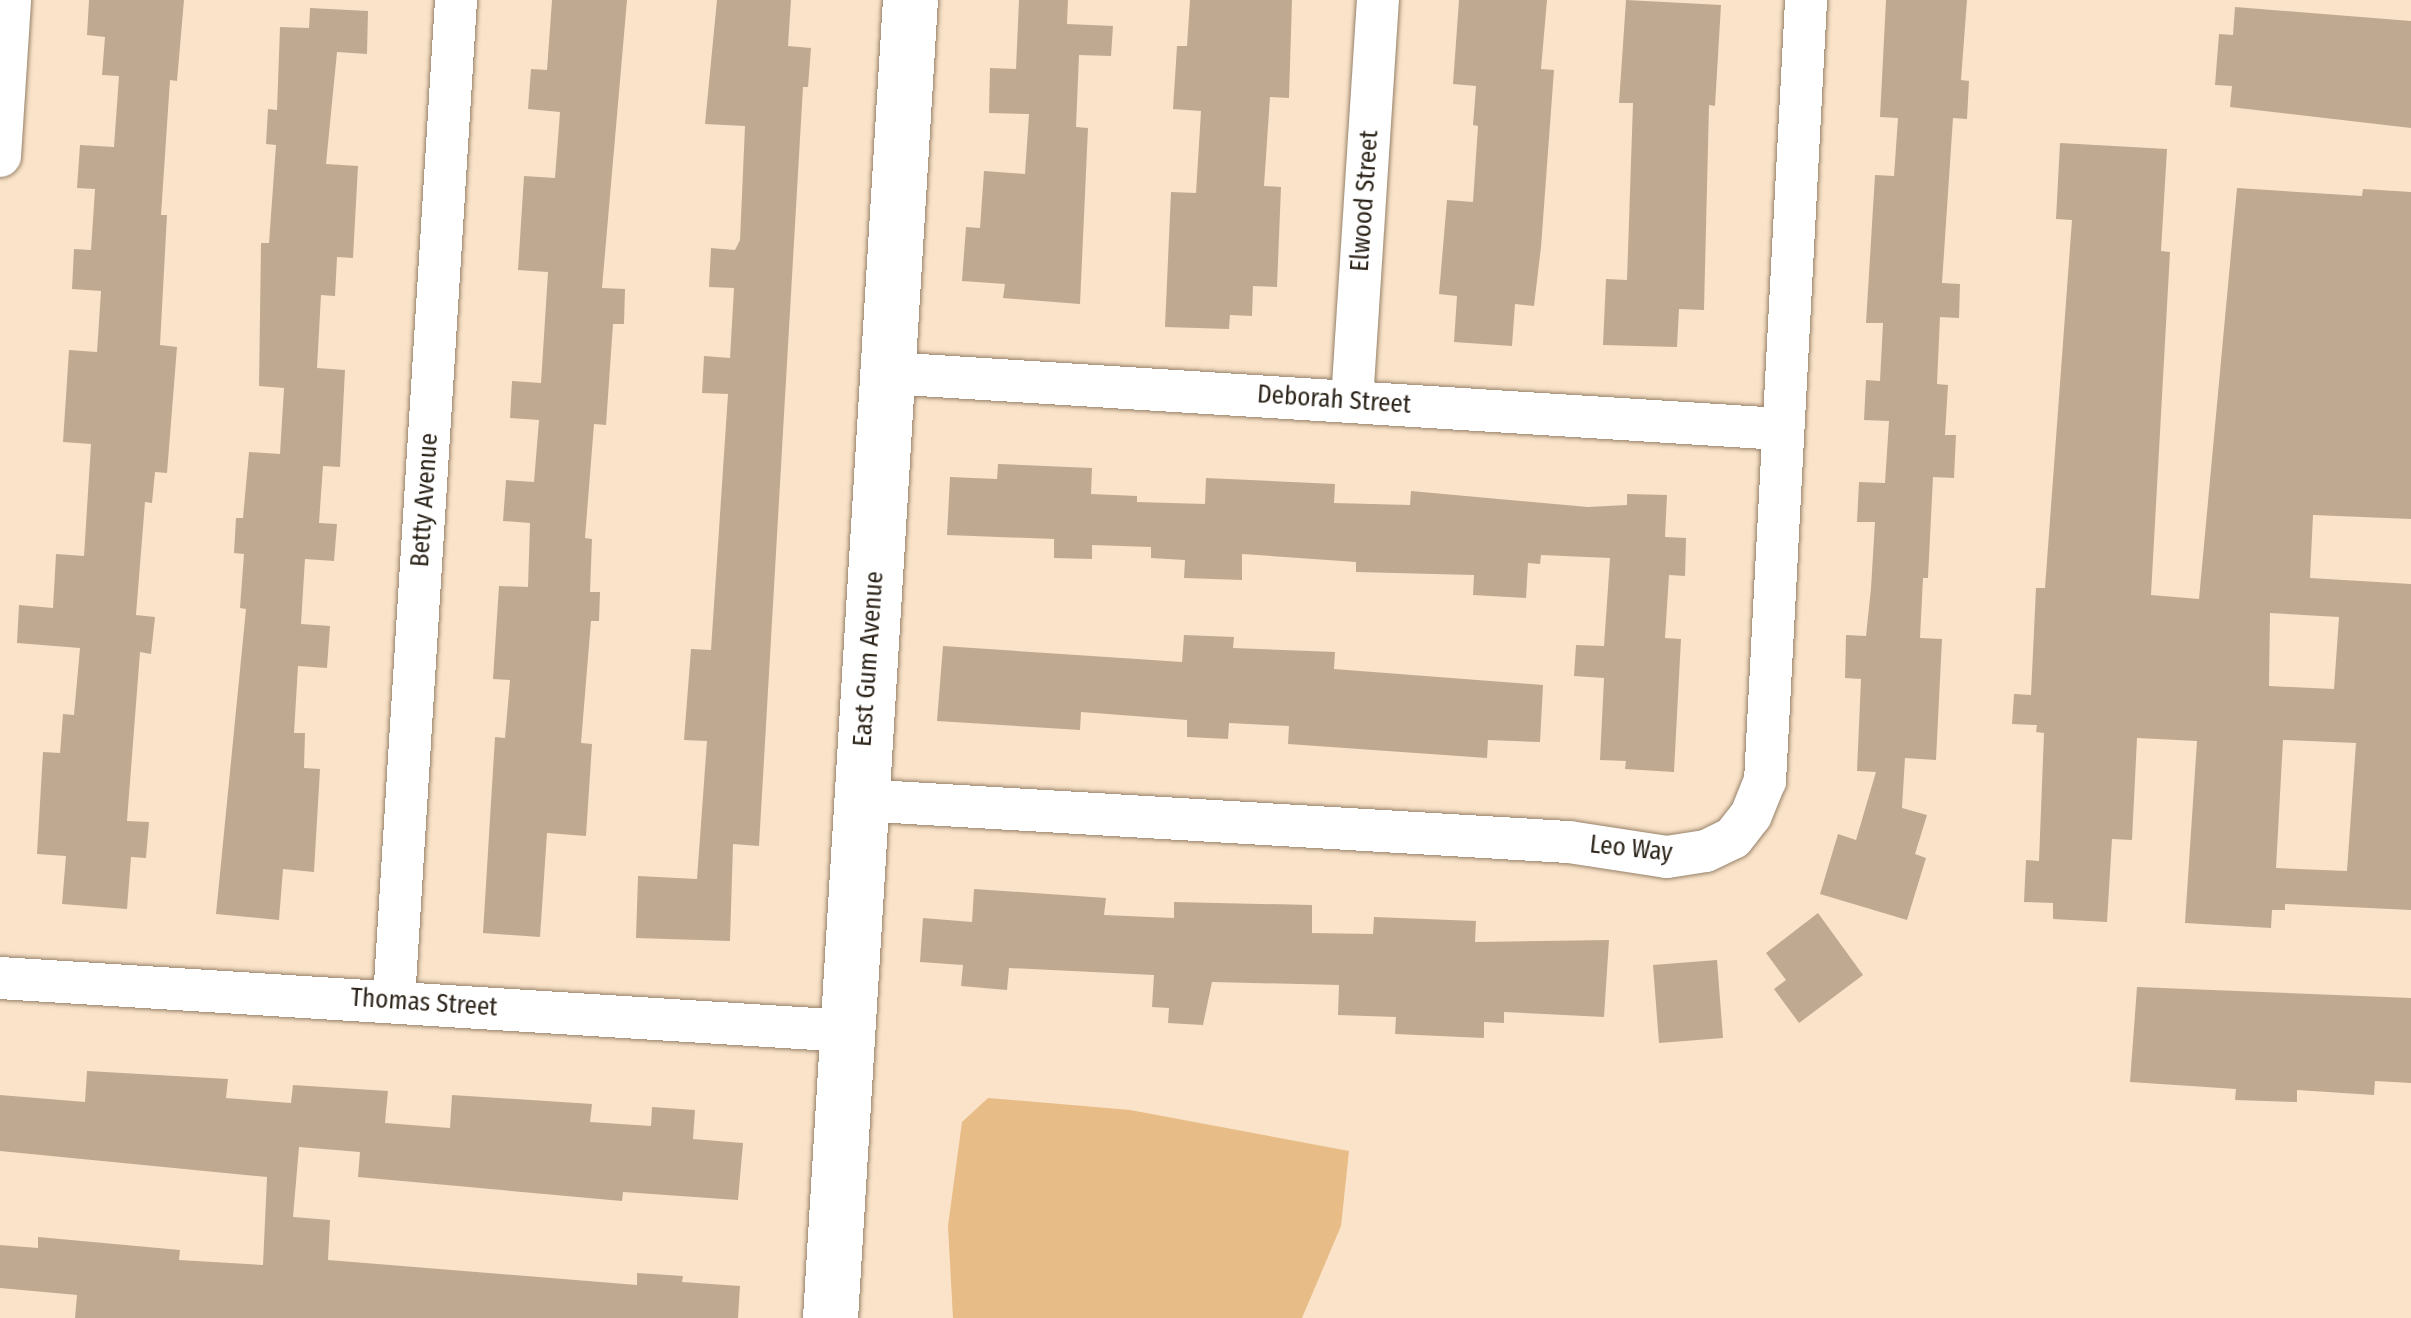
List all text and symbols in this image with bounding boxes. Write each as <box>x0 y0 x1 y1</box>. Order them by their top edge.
street label: Elwood Street <box>1345 129 1385 273</box>
street label: Deborah Street <box>1256 380 1412 420</box>
street label: Betty Avenue <box>405 432 445 568</box>
street label: East Gum Avenue <box>848 570 890 748</box>
street label: Leo Way <box>1588 830 1674 868</box>
street label: Thomas Street <box>350 983 498 1023</box>

